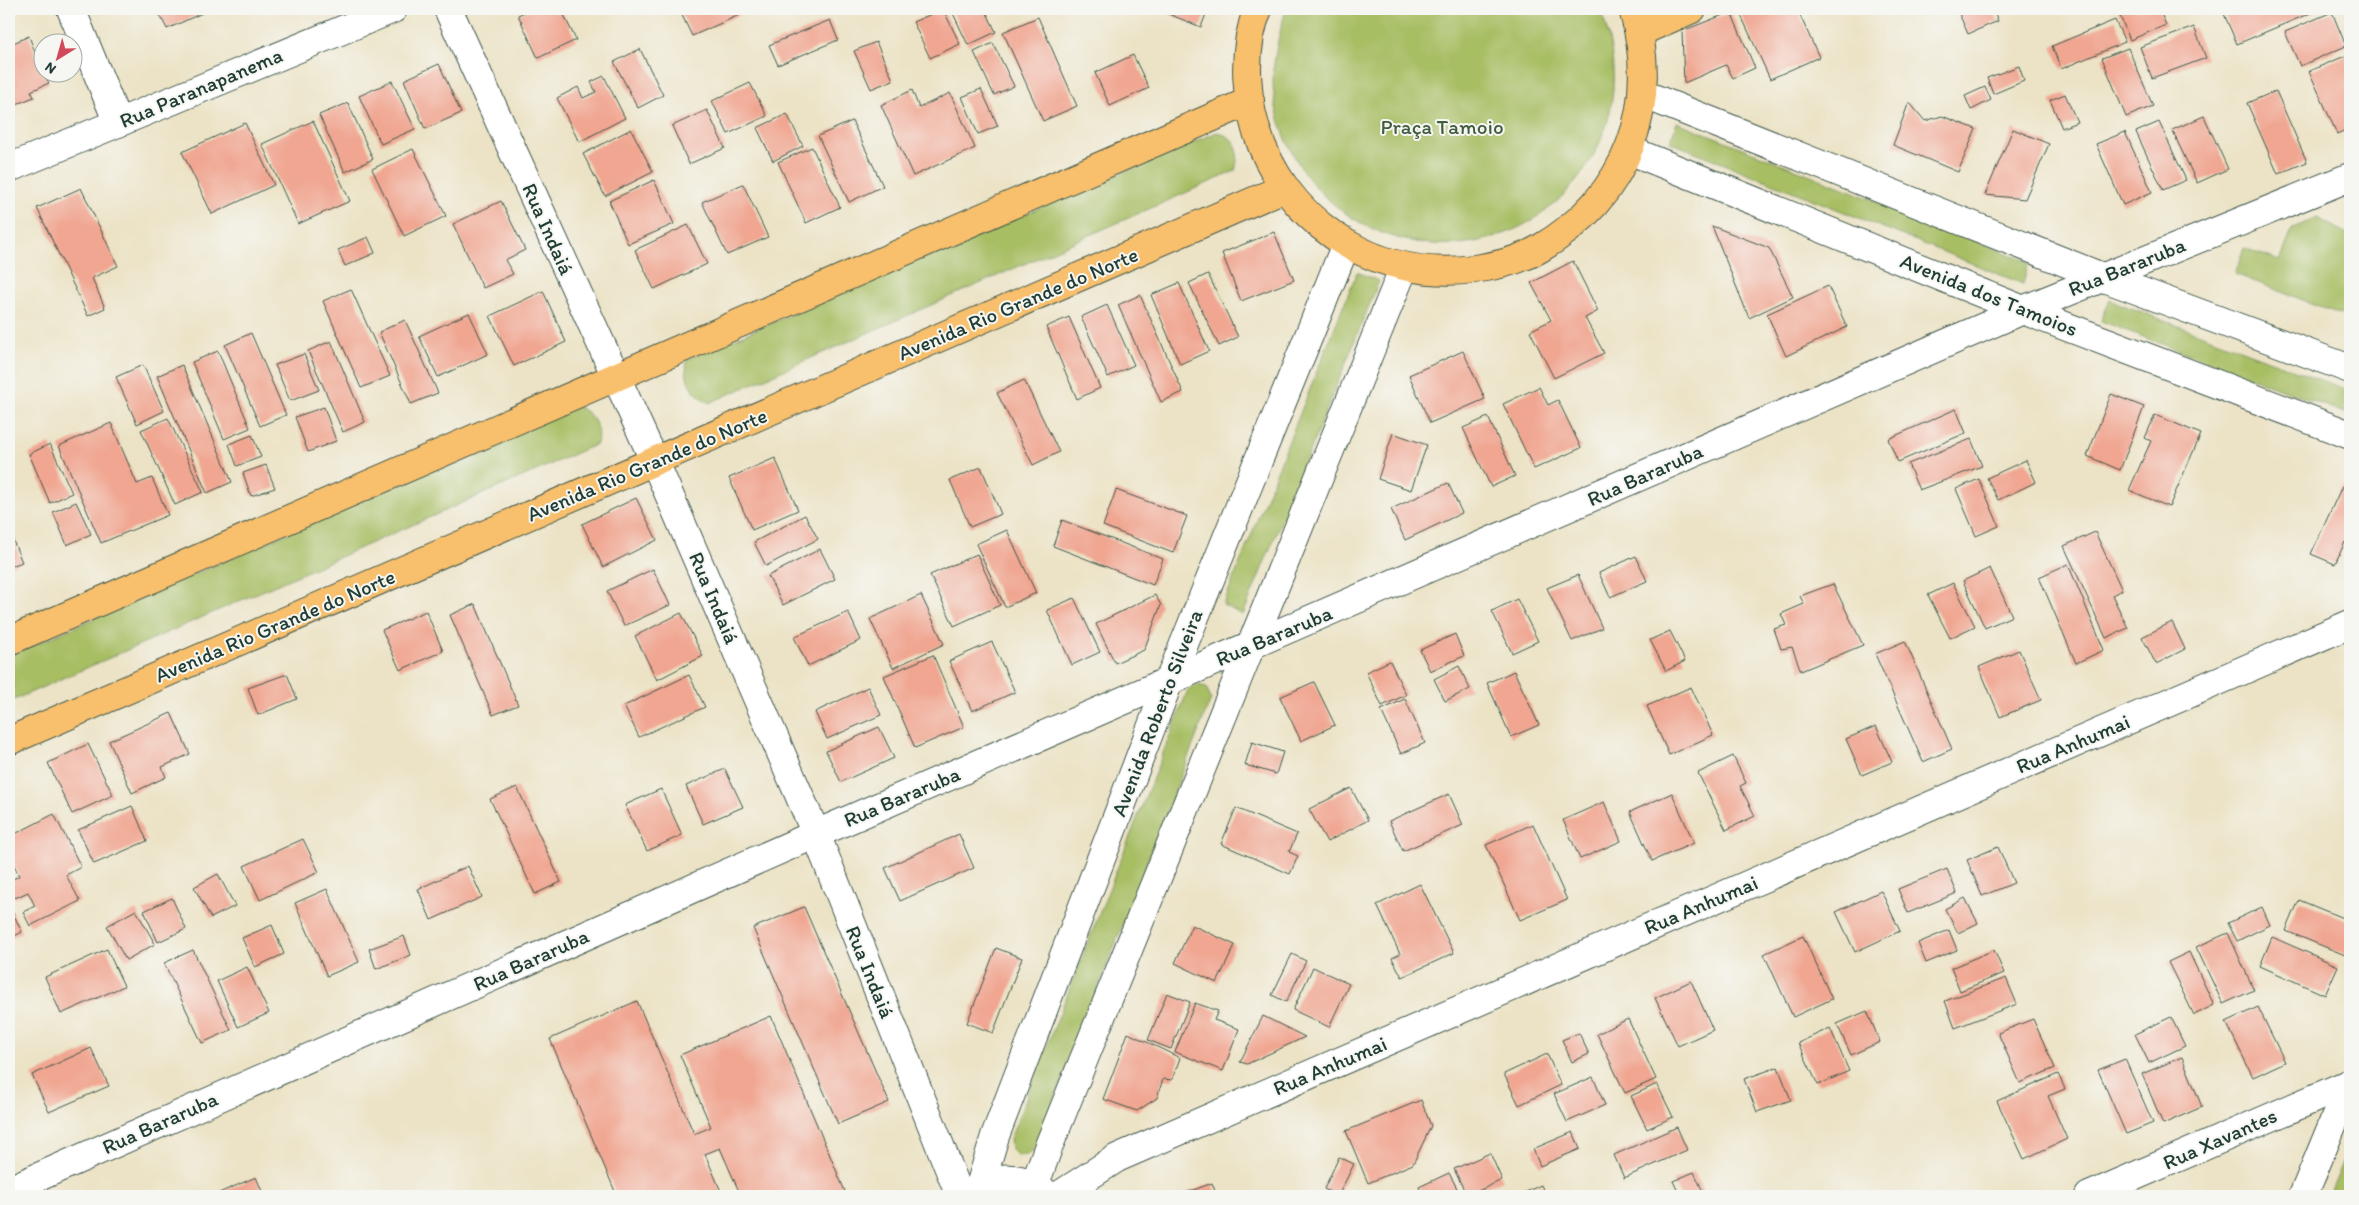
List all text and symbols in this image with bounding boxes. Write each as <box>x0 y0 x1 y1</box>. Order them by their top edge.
north arrow <box>32 32 82 82</box>
street label: Rua Paranapanema <box>116 42 286 133</box>
text: N <box>42 58 59 78</box>
park label: Praça Tamoio <box>1380 114 1504 139</box>
street label: Rua Indaiá <box>517 179 580 278</box>
street label: Rua Bararuba <box>2065 232 2189 301</box>
street label: Avenida Rio Grande do Norte <box>894 241 1142 366</box>
street label: Avenida dos Tamoios <box>1897 248 2081 341</box>
street label: Avenida Rio Grande do Norte <box>523 402 771 527</box>
street label: Rua Bararuba <box>1583 438 1707 511</box>
street label: Rua Indaiá <box>684 548 745 648</box>
street label: Avenida Rio Grande do Norte <box>151 563 399 688</box>
street label: Rua Bararuba <box>1212 600 1336 671</box>
street label: Avenida Roberto Silveira <box>1106 606 1208 820</box>
street label: Rua Anhumai <box>2012 708 2133 779</box>
street label: Rua Bararuba <box>840 761 964 832</box>
street label: Rua Anhumai <box>1640 869 1761 940</box>
street label: Rua Indaiá <box>841 922 900 1022</box>
street label: Rua Bararuba <box>469 923 593 996</box>
street label: Rua Anhumai <box>1269 1030 1390 1101</box>
street label: Rua Bararuba <box>98 1086 222 1159</box>
street label: Rua Xavantes <box>2159 1102 2281 1175</box>

